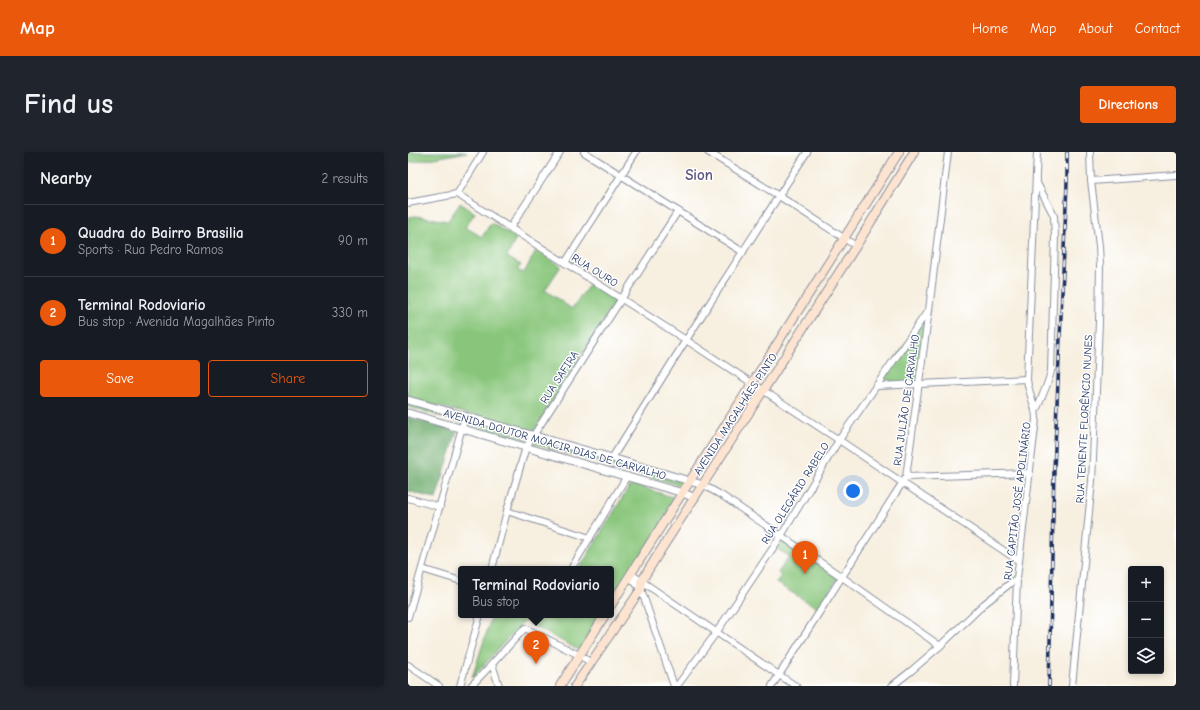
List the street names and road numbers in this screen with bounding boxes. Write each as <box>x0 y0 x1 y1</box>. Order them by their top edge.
street label: RUA OURO <box>569 251 620 290</box>
street label: RUA JULIÃO DE CARVALHO <box>890 333 922 467</box>
street label: RUA TENENTE FLORÊNCIO NUNES <box>1073 334 1095 504</box>
street label: RUA SAFIRA <box>538 348 582 406</box>
street label: AVENIDA MAGALHÃES PINTO <box>690 350 780 478</box>
street label: AVENIDA DOUTOR MOACIR DIAS DE CARVALHO <box>442 406 668 483</box>
street label: RUA CAPITÃO JOSÉ APOLINÁRIO <box>1000 421 1034 581</box>
street label: RUA OLEGÁRIO RABELO <box>758 440 832 546</box>

